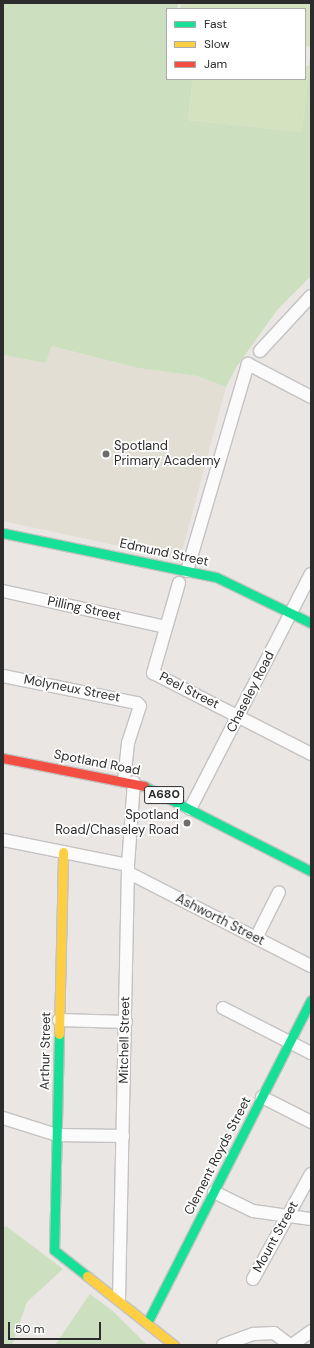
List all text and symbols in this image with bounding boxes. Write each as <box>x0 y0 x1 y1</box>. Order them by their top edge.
legend <box>166 8 306 80</box>
text: Fast <box>204 16 227 32</box>
text: Slow <box>204 36 230 52</box>
text: Jam <box>204 56 227 72</box>
place label: Spotland Primary Academy <box>114 439 221 470</box>
marker: Spotland Primary Academy <box>101 449 111 459</box>
street label: Edmund Street <box>118 536 210 570</box>
street label: Pilling Street <box>46 594 122 624</box>
street label: Chaseley Road <box>224 649 278 735</box>
street label: Peel Street <box>156 669 222 713</box>
street label: Molyneux Street <box>23 672 121 706</box>
street label: Spotland Road <box>53 747 141 779</box>
road number: A680 <box>144 785 184 805</box>
place label: Spotland Road/Chaseley Road <box>55 808 179 839</box>
marker: Spotland Road/Chaseley Road <box>182 818 192 828</box>
street label: Ashworth Street <box>173 891 267 949</box>
street label: Mitchell Street <box>116 996 134 1084</box>
street label: Arthur Street <box>38 1012 54 1090</box>
street label: Clement Royds Street <box>181 1094 255 1218</box>
street label: Mount Street <box>250 1199 302 1275</box>
scale bar <box>10 1314 103 1340</box>
text: 50 m <box>15 1321 44 1337</box>

